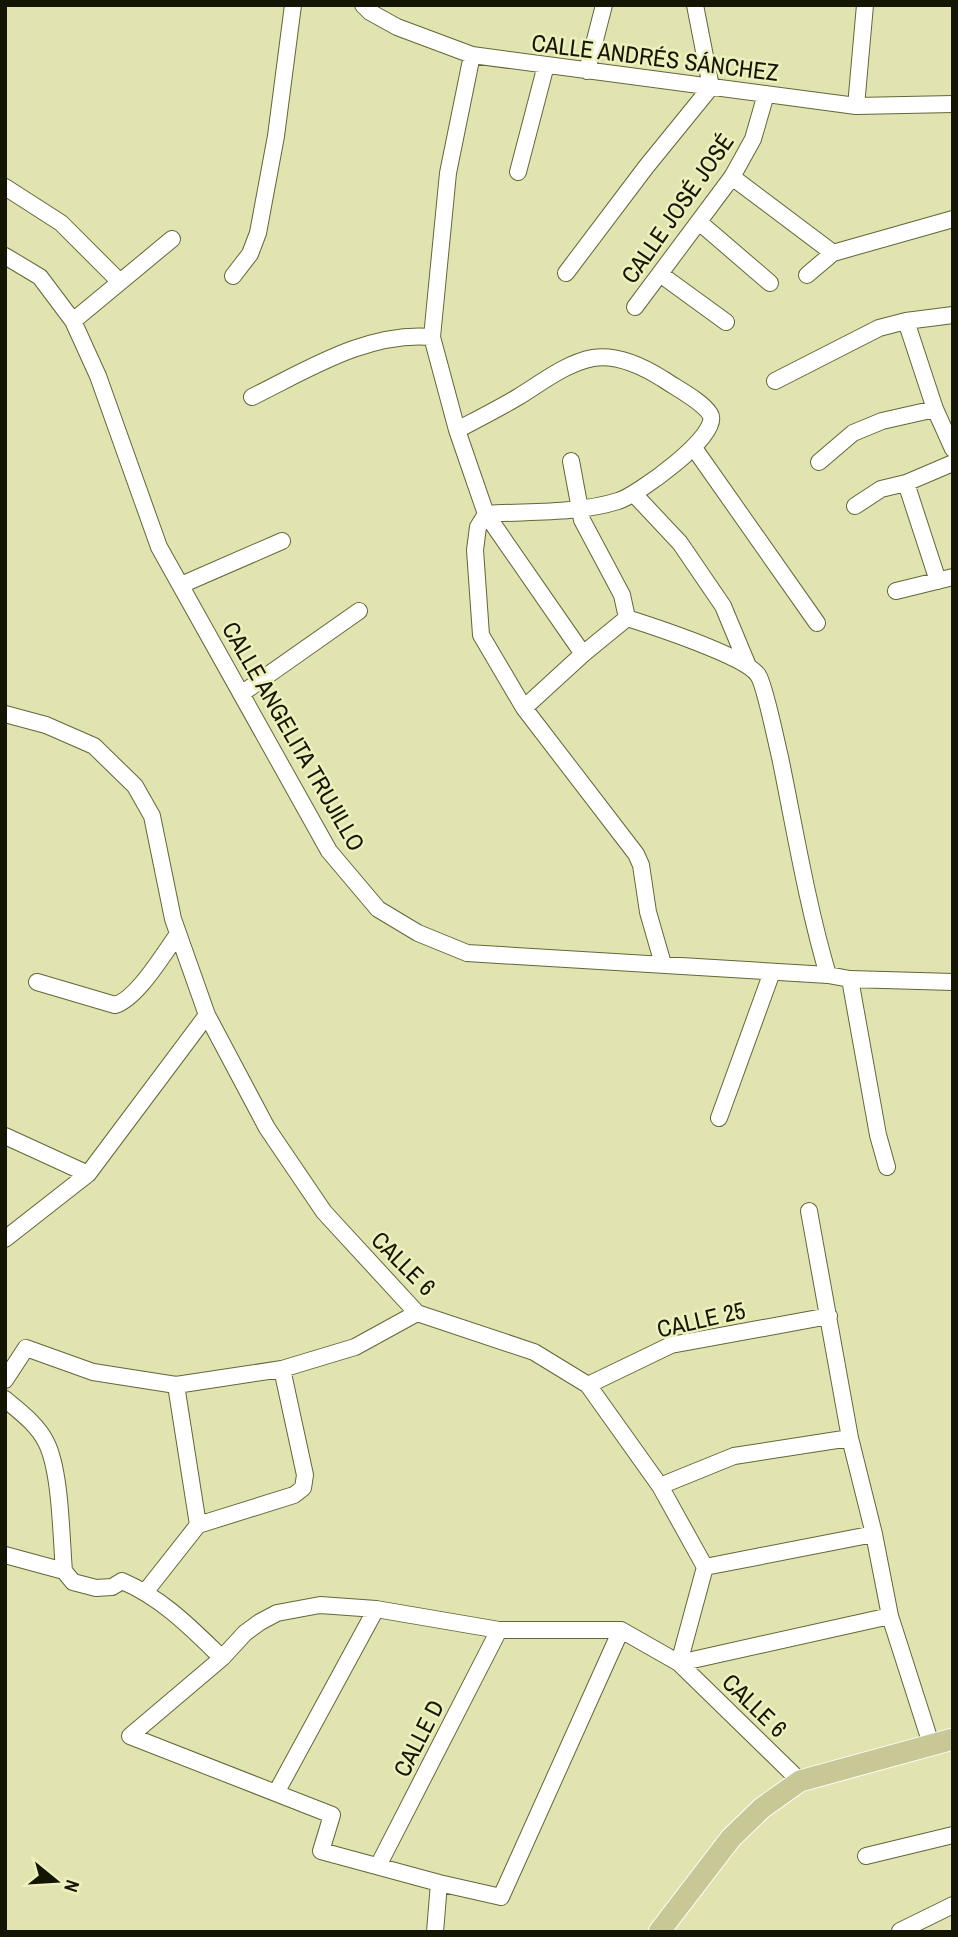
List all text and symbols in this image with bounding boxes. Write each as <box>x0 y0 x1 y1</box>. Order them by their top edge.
street label: CALLE ANDRÉS SÁNCHEZ <box>530 26 780 88</box>
street label: CALLE JOSÉ JOSÉ <box>613 127 741 289</box>
street label: CALLE ANGELITA TRUJILLO <box>215 616 373 856</box>
street label: CALLE 6 <box>365 1224 443 1302</box>
street label: CALLE 25 <box>654 1293 748 1345</box>
street label: CALLE 6 <box>716 1666 794 1744</box>
street label: CALLE D <box>385 1694 451 1782</box>
north arrow <box>21 1846 91 1916</box>
text: N <box>58 1877 86 1896</box>

